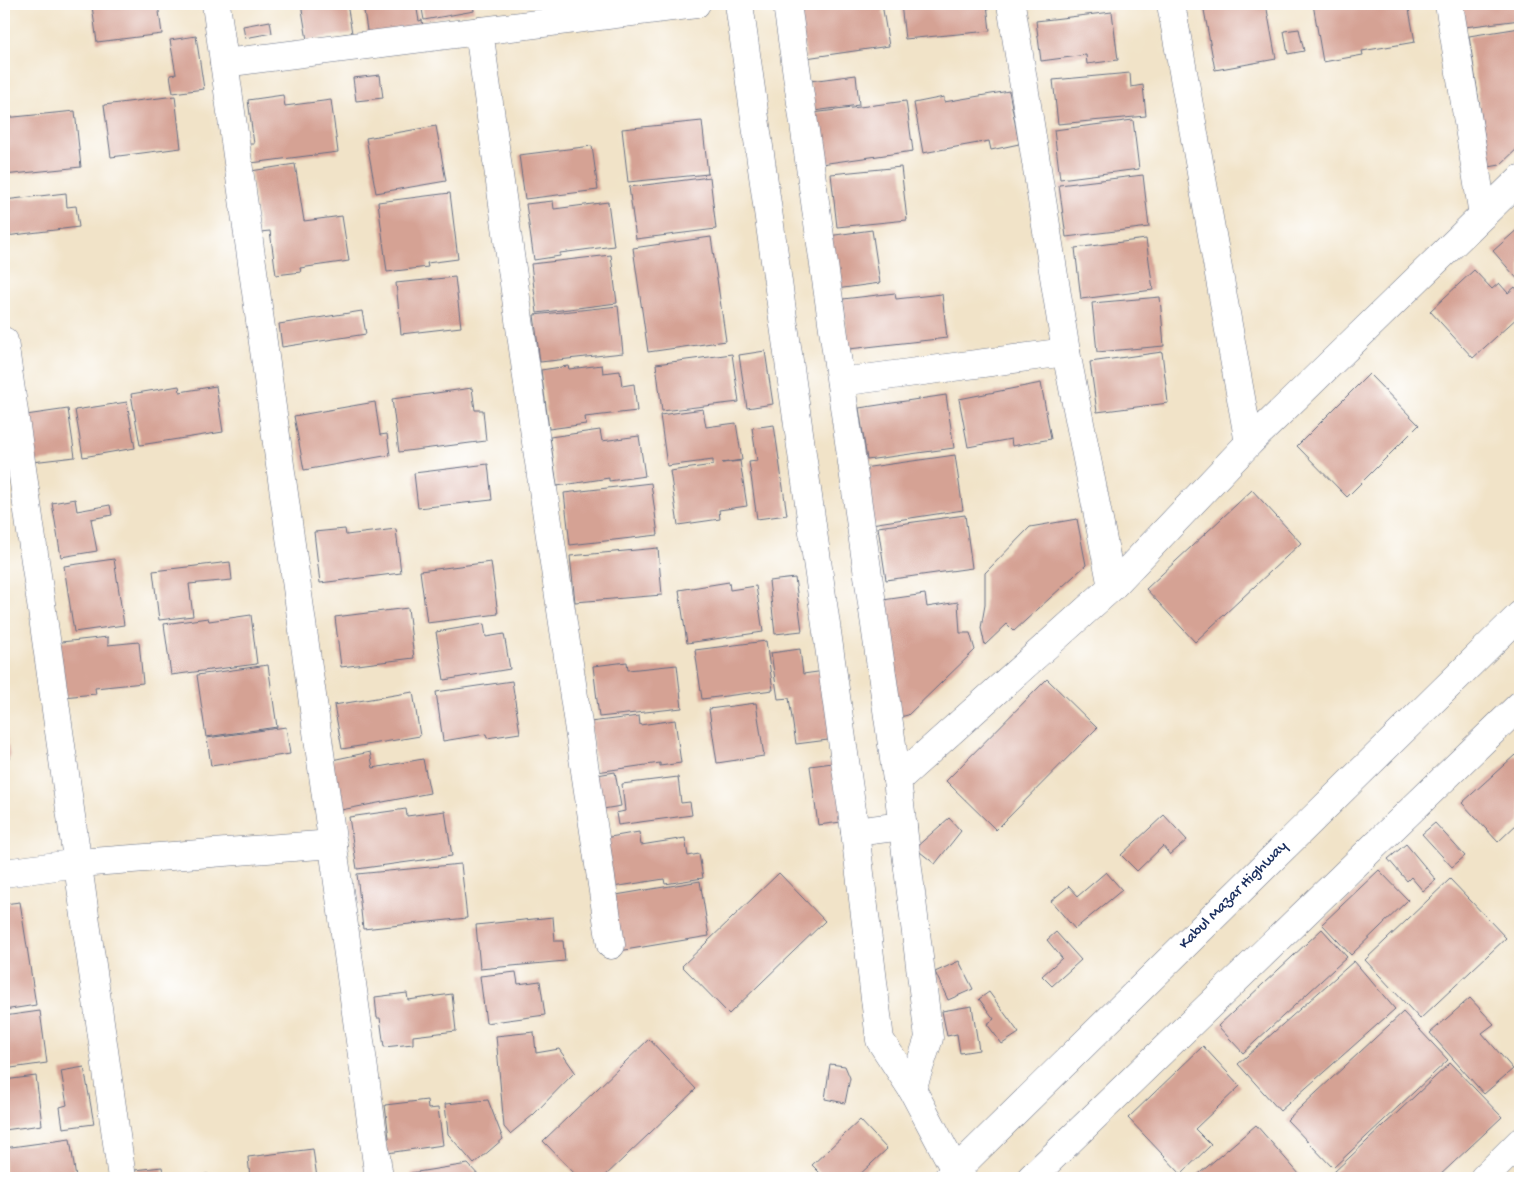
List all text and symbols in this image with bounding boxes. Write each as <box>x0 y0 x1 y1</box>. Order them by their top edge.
street label: Kabul Mazar Highway <box>1176 838 1292 954</box>

